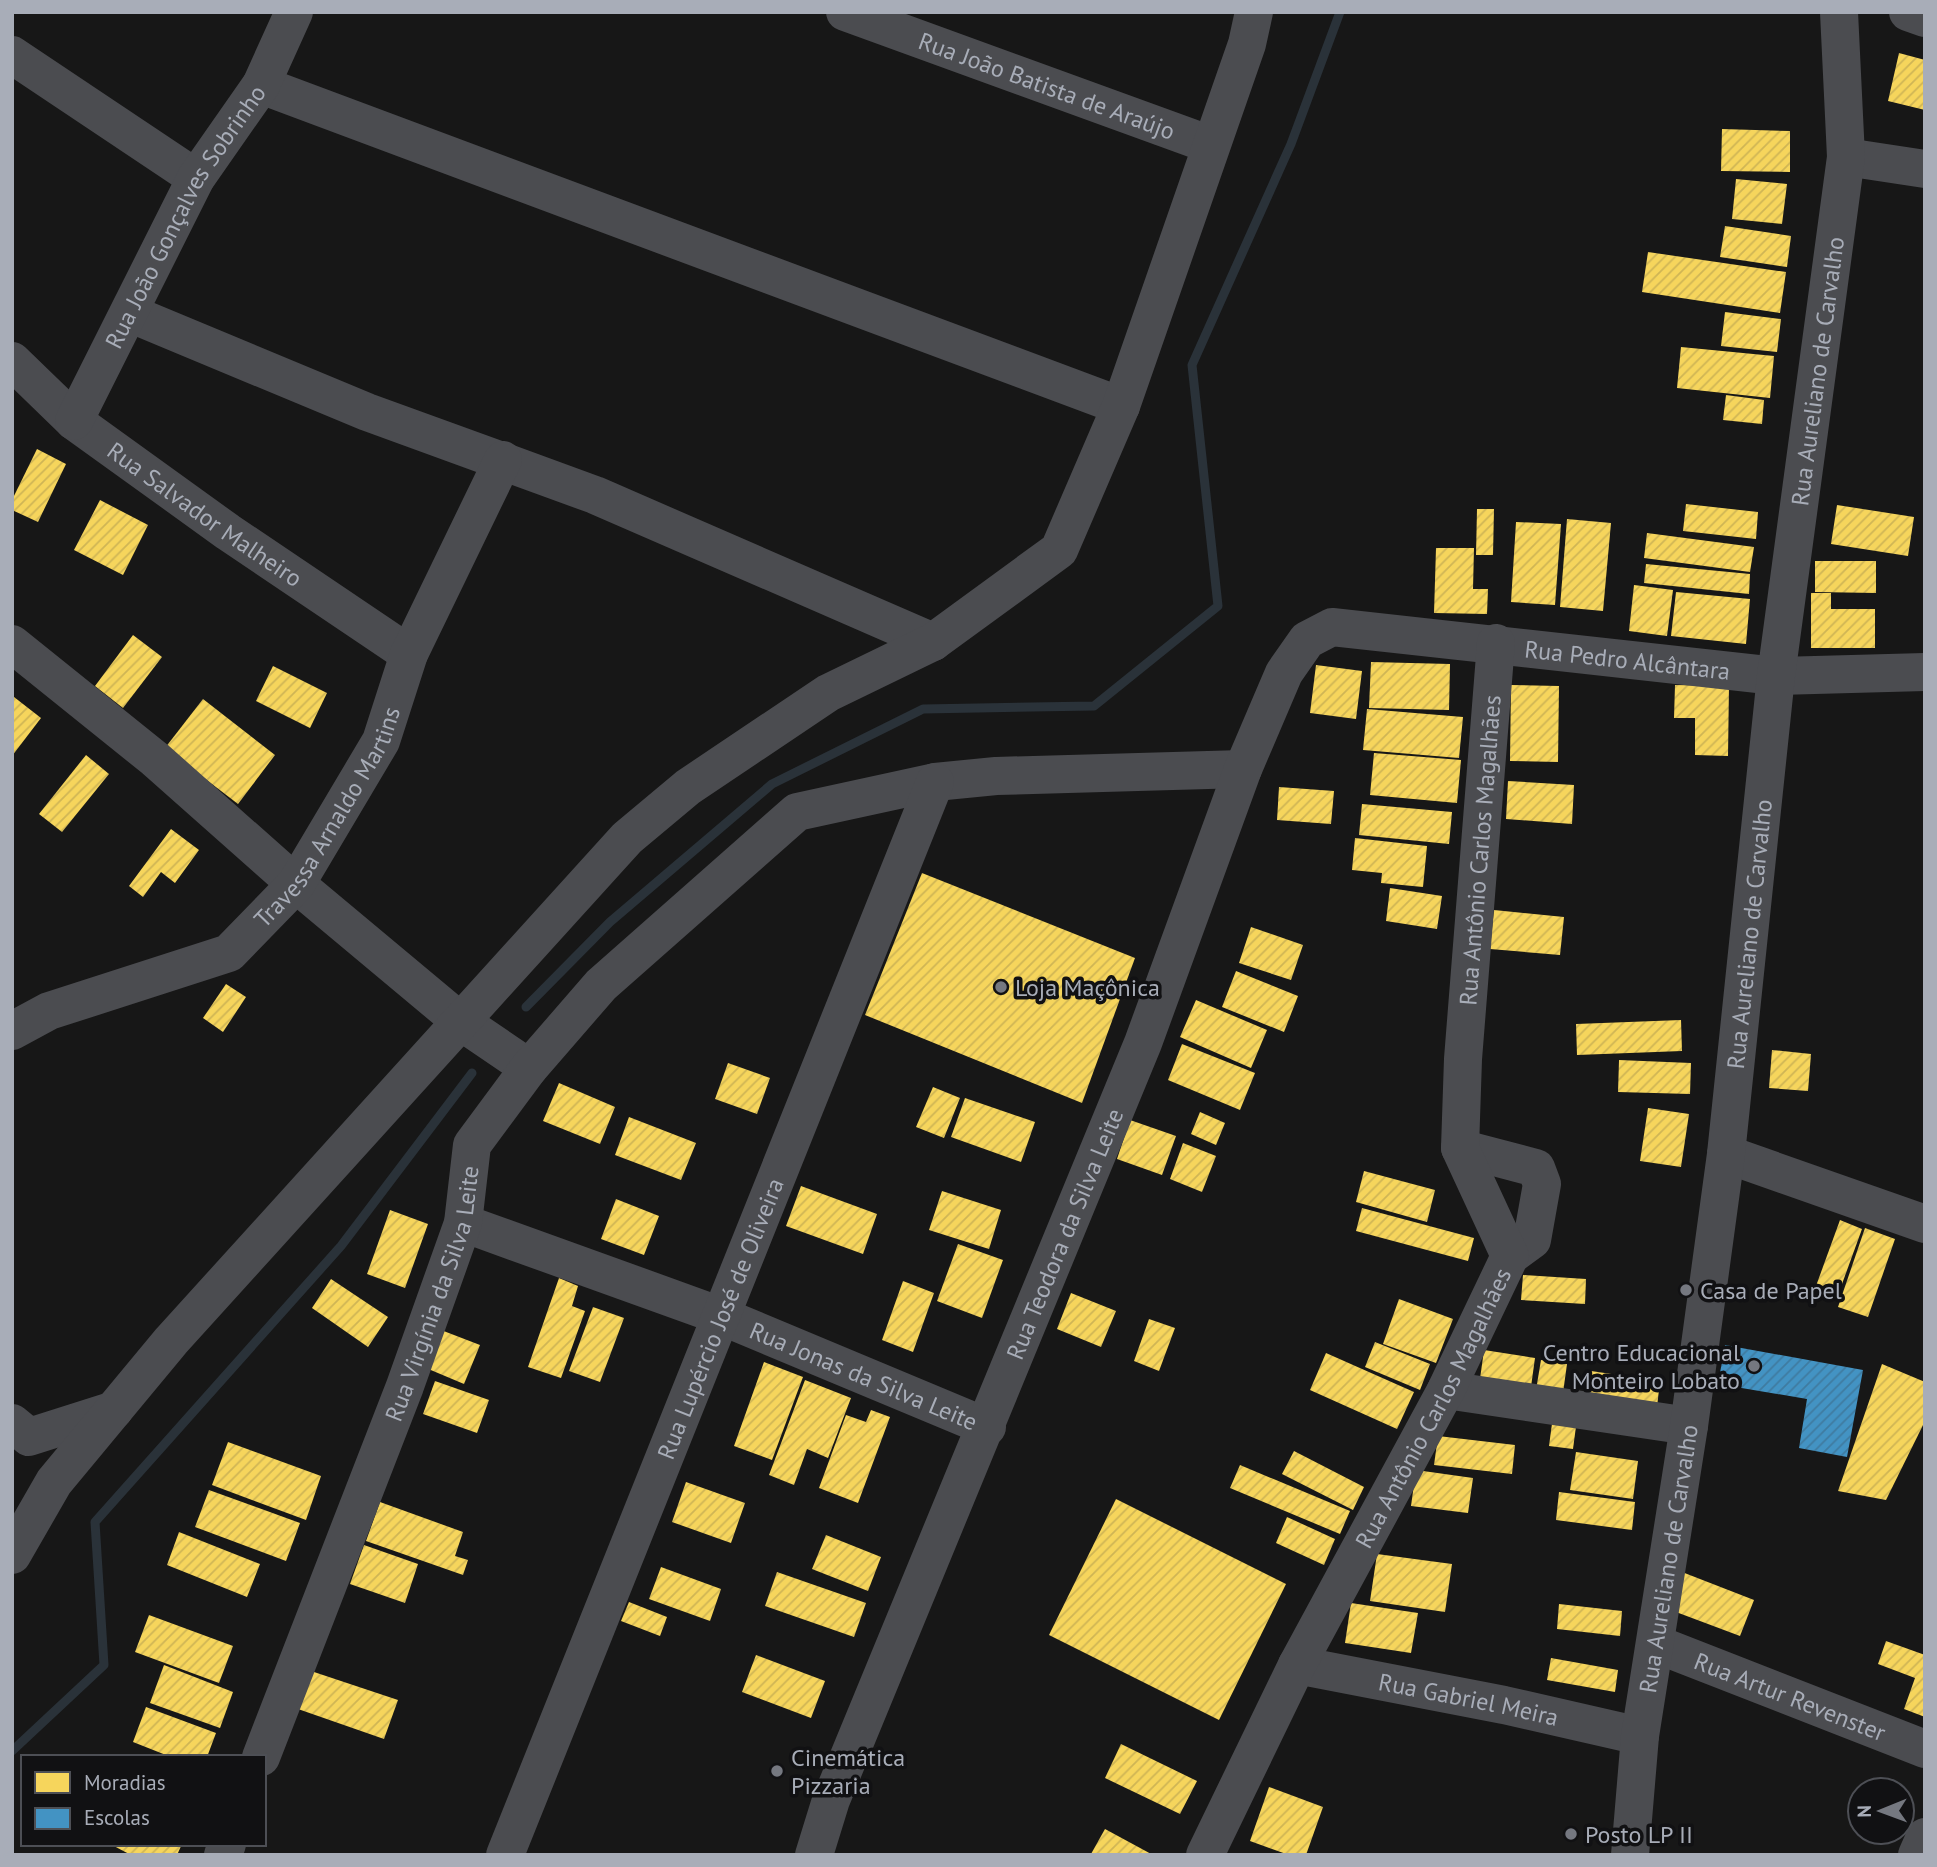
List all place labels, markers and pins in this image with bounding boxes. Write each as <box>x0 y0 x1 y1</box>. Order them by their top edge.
place label: Loja Maçônica <box>1015 972 1160 1003</box>
marker: Loja Maçônica <box>993 979 1009 995</box>
place label: Casa de Papel <box>1700 1275 1842 1306</box>
marker: Casa de Papel <box>1678 1282 1694 1298</box>
place label: Centro Educacional Monteiro Lobato <box>1543 1337 1740 1396</box>
marker: Centro Educacional Monteiro Lobato <box>1746 1358 1762 1374</box>
place label: Cinemática Pizzaria <box>791 1742 905 1801</box>
marker: Cinemática Pizzaria <box>769 1763 785 1779</box>
place label: Posto LP II <box>1585 1819 1693 1850</box>
marker: Posto LP II <box>1563 1826 1579 1842</box>

